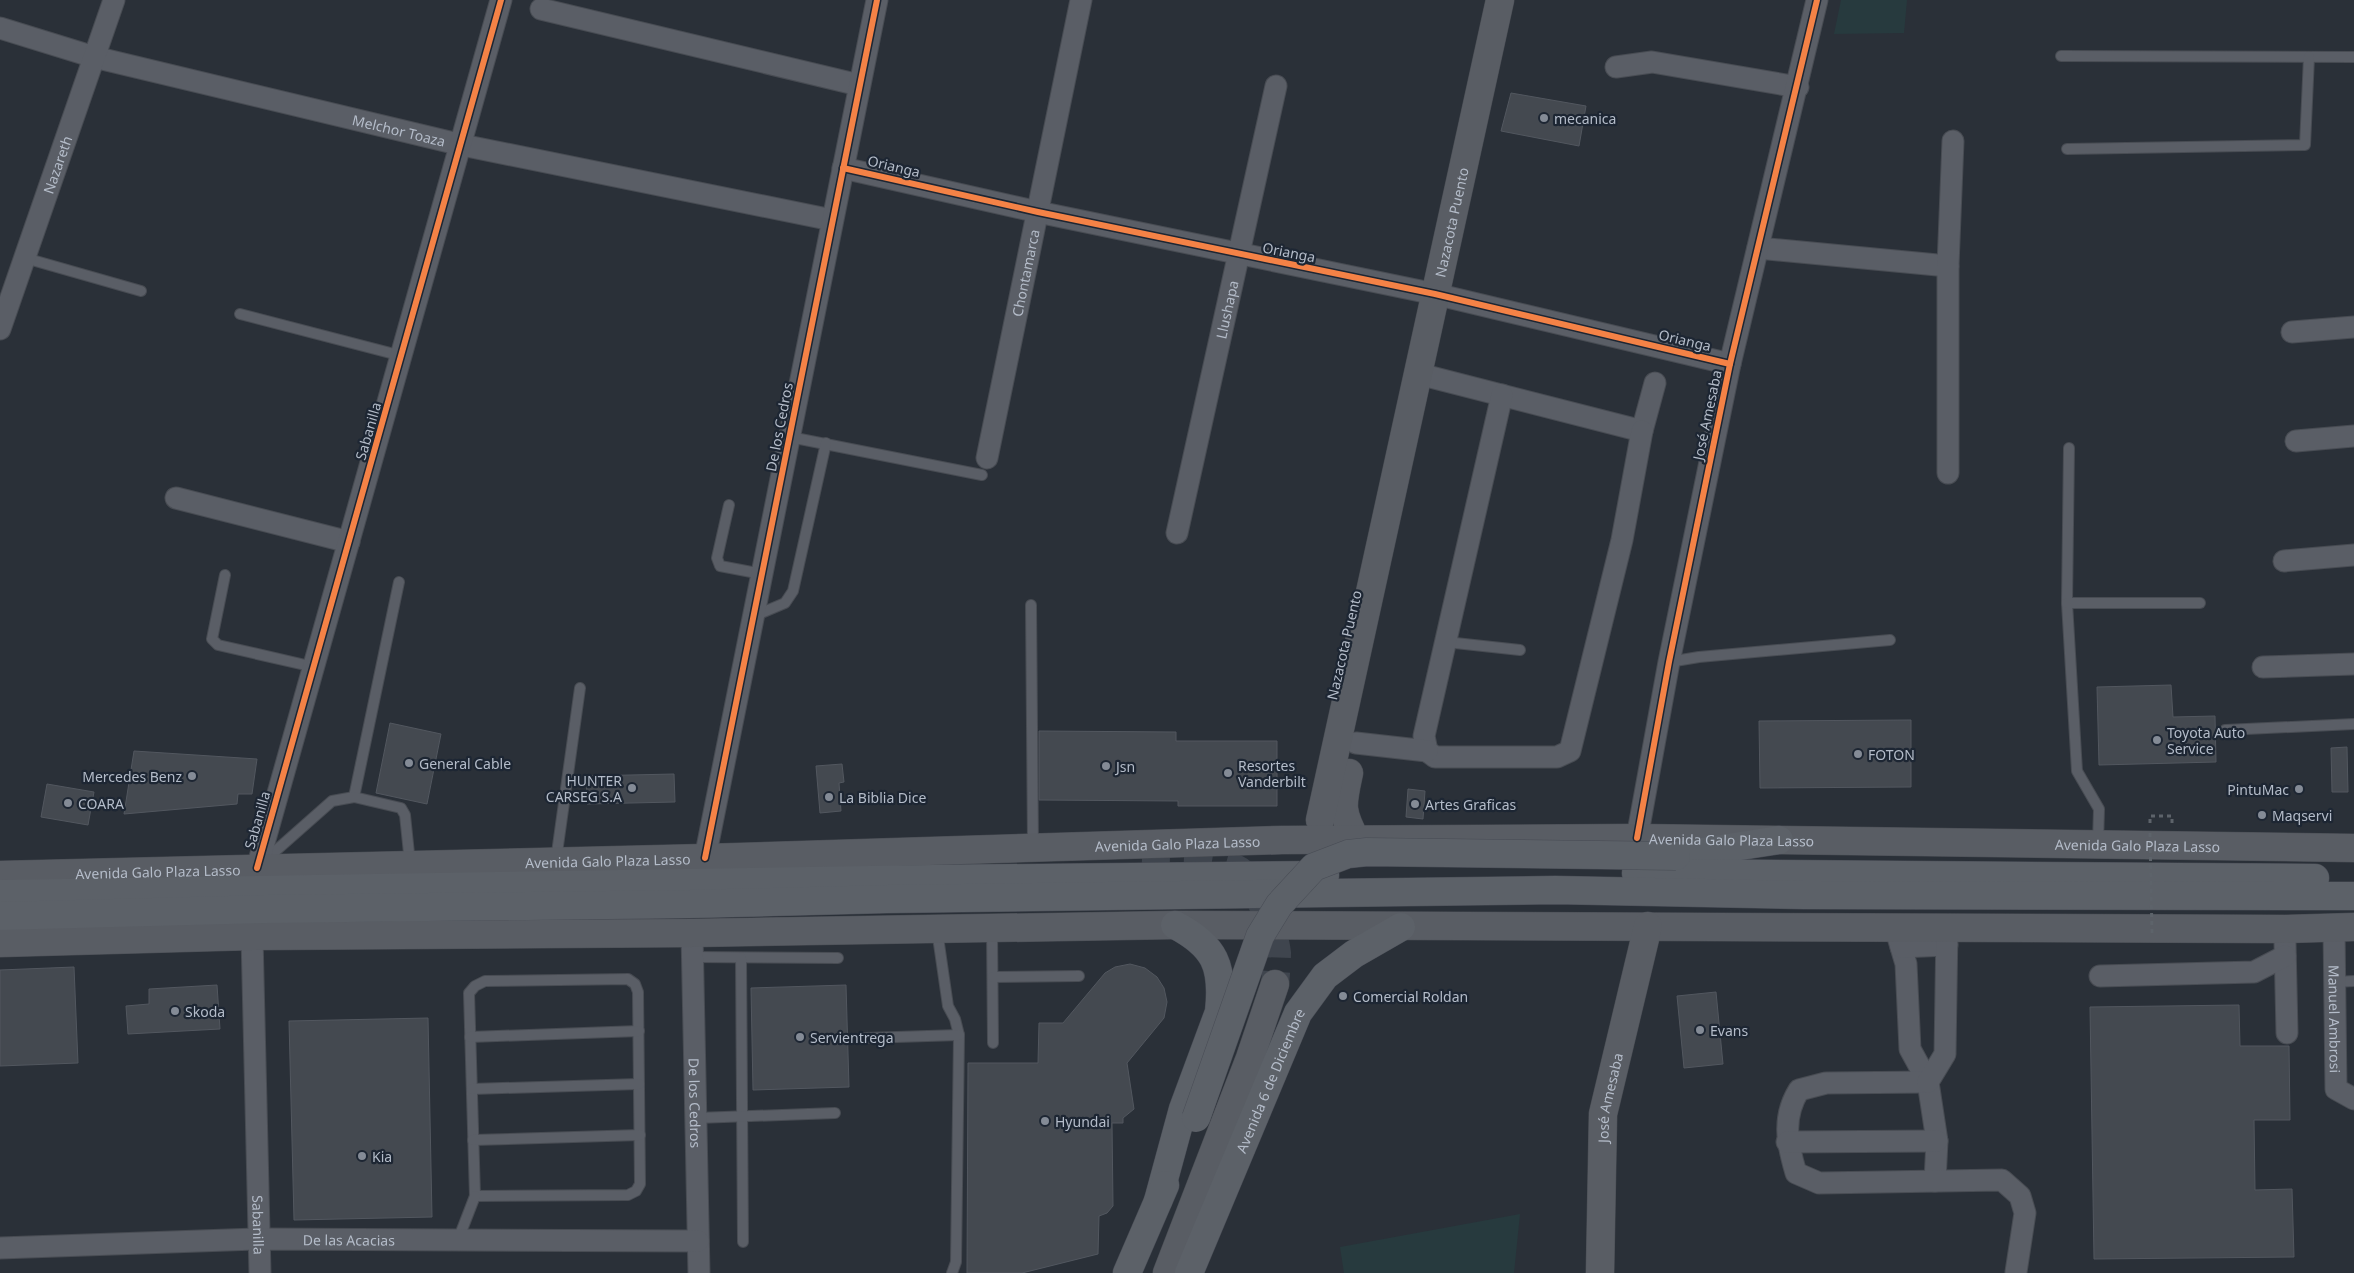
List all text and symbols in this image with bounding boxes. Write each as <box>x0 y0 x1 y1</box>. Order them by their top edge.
place label: mecanica <box>1554 109 1616 128</box>
street label: Melchor Toaza <box>351 110 448 150</box>
marker: mecanica <box>1538 112 1550 124</box>
street label: Nazareth <box>38 133 76 196</box>
street label: Orianga <box>866 151 922 181</box>
street label: Nazacota Puento <box>1430 165 1472 279</box>
street label: Chontamarca <box>1007 228 1043 318</box>
street label: Orianga <box>1261 238 1317 266</box>
street label: Llushapa <box>1211 278 1242 340</box>
street label: Orianga <box>1657 325 1713 355</box>
street label: José Amesaba <box>1688 368 1726 464</box>
street label: De los Cedros <box>761 381 797 473</box>
street label: Sabanilla <box>351 400 385 462</box>
street label: Nazacota Puento <box>1322 588 1366 702</box>
place label: Toyota Auto Service <box>2167 723 2245 758</box>
marker: Toyota Auto Service <box>2151 734 2163 746</box>
place label: FOTON <box>1868 745 1915 764</box>
marker: FOTON <box>1852 748 1864 760</box>
place label: General Cable <box>419 754 511 773</box>
place label: Resortes Vanderbilt <box>1238 756 1306 791</box>
marker: General Cable <box>403 757 415 769</box>
place label: Jsn <box>1114 757 1135 776</box>
marker: Jsn <box>1100 760 1112 772</box>
place label: Mercedes Benz <box>82 767 182 786</box>
marker: Resortes Vanderbilt <box>1222 767 1234 779</box>
marker: Mercedes Benz <box>186 770 198 782</box>
place label: HUNTER CARSEG S.A <box>546 771 622 806</box>
place label: PintuMac <box>2227 780 2289 799</box>
marker: HUNTER CARSEG S.A <box>626 782 638 794</box>
marker: PintuMac <box>2293 783 2305 795</box>
place label: La Biblia Dice <box>839 788 926 807</box>
street label: Sabanilla <box>240 789 274 851</box>
marker: La Biblia Dice <box>823 791 835 803</box>
place label: COARA <box>78 794 124 813</box>
place label: Artes Graficas <box>1425 795 1517 814</box>
marker: COARA <box>62 797 74 809</box>
marker: Artes Graficas <box>1409 798 1421 810</box>
place label: Maqservi <box>2272 806 2332 825</box>
marker: Maqservi <box>2256 809 2268 821</box>
street label: Avenida Galo Plaza Lasso <box>1649 829 1814 850</box>
street label: Avenida Galo Plaza Lasso <box>1095 831 1261 855</box>
street label: Avenida Galo Plaza Lasso <box>2055 834 2220 856</box>
street label: Avenida Galo Plaza Lasso <box>525 849 691 872</box>
street label: Avenida Galo Plaza Lasso <box>75 860 241 883</box>
street label: Manuel Ambrosi <box>2325 965 2345 1073</box>
place label: Comercial Roldan <box>1353 987 1468 1006</box>
marker: Comercial Roldan <box>1337 990 1349 1002</box>
place label: Skoda <box>185 1002 225 1021</box>
street label: Avenida 6 de Diciembre <box>1231 1003 1309 1156</box>
marker: Skoda <box>169 1005 181 1017</box>
place label: Evans <box>1710 1021 1748 1040</box>
marker: Evans <box>1694 1024 1706 1036</box>
place label: Servientrega <box>810 1028 894 1047</box>
marker: Servientrega <box>794 1031 806 1043</box>
street label: José Amesaba <box>1593 1051 1627 1145</box>
street label: De los Cedros <box>685 1058 706 1149</box>
place label: Hyundai <box>1055 1112 1110 1131</box>
marker: Hyundai <box>1039 1115 1051 1127</box>
place label: Kia <box>372 1147 392 1166</box>
marker: Kia <box>356 1150 368 1162</box>
street label: Sabanilla <box>249 1195 269 1255</box>
street label: De las Acacias <box>303 1230 395 1249</box>

